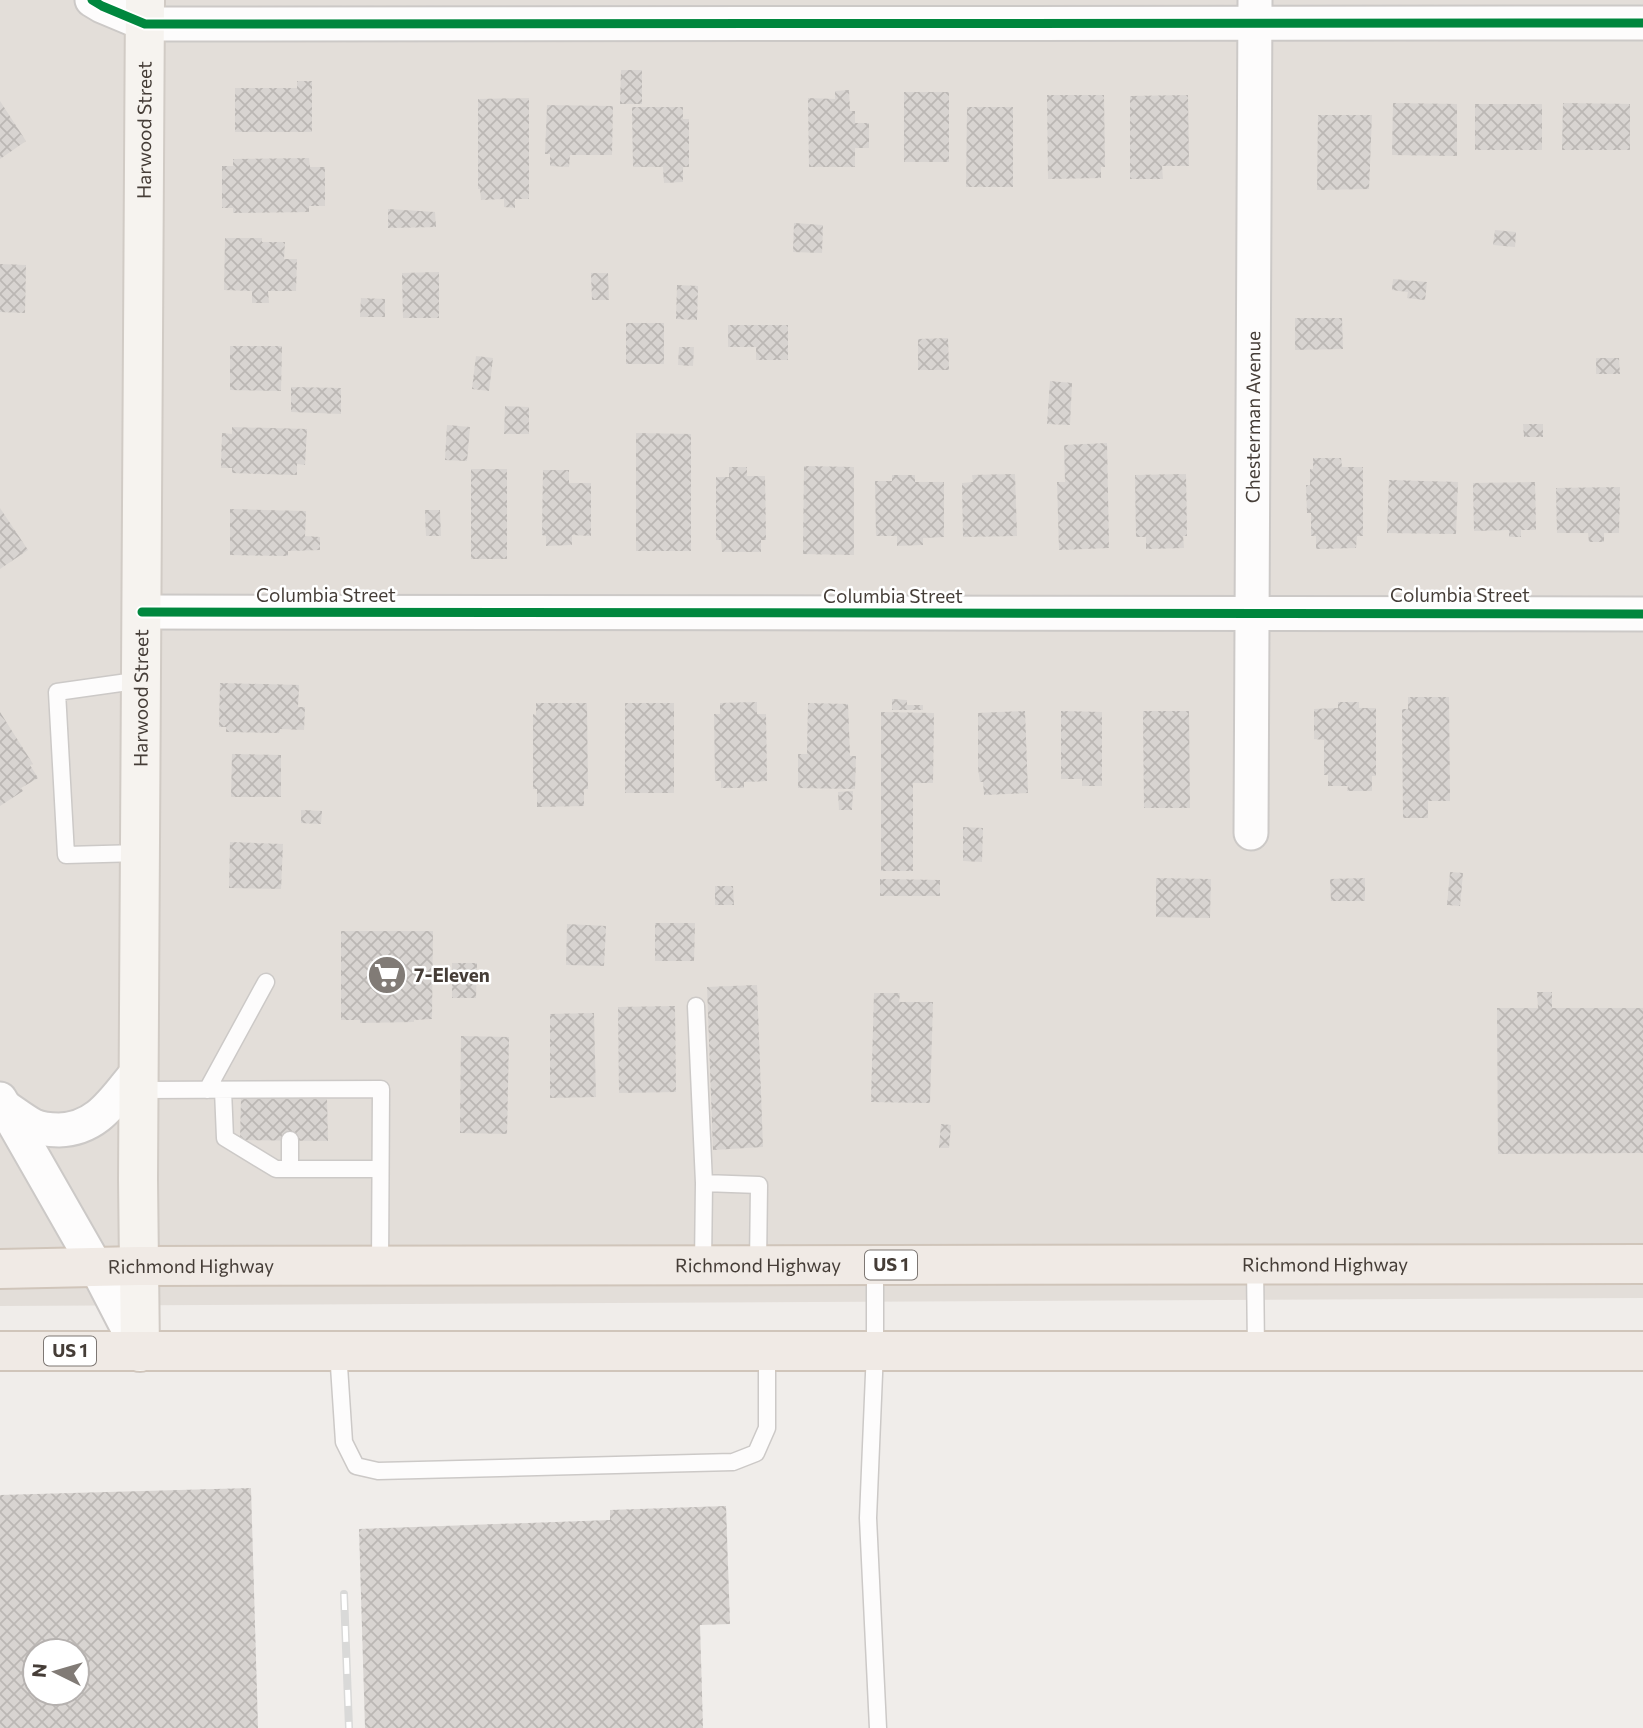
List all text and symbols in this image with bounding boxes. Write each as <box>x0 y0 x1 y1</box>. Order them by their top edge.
street label: Harwood Street <box>132 61 156 199</box>
street label: Chesterman Avenue <box>1241 331 1264 503</box>
street label: Columbia Street <box>256 583 396 606</box>
street label: Columbia Street <box>1390 583 1530 606</box>
street label: Columbia Street <box>823 584 963 607</box>
street label: Harwood Street <box>128 629 152 767</box>
supermarket icon: 7-Eleven <box>366 954 408 996</box>
place label: 7-Eleven <box>414 963 490 986</box>
road number: US 1 <box>865 1250 917 1280</box>
street label: Richmond Highway <box>1242 1252 1408 1276</box>
street label: Richmond Highway <box>675 1253 841 1276</box>
street label: Richmond Highway <box>108 1254 274 1278</box>
road number: US 1 <box>44 1336 96 1366</box>
north arrow <box>21 1637 91 1707</box>
text: N <box>26 1662 51 1679</box>

